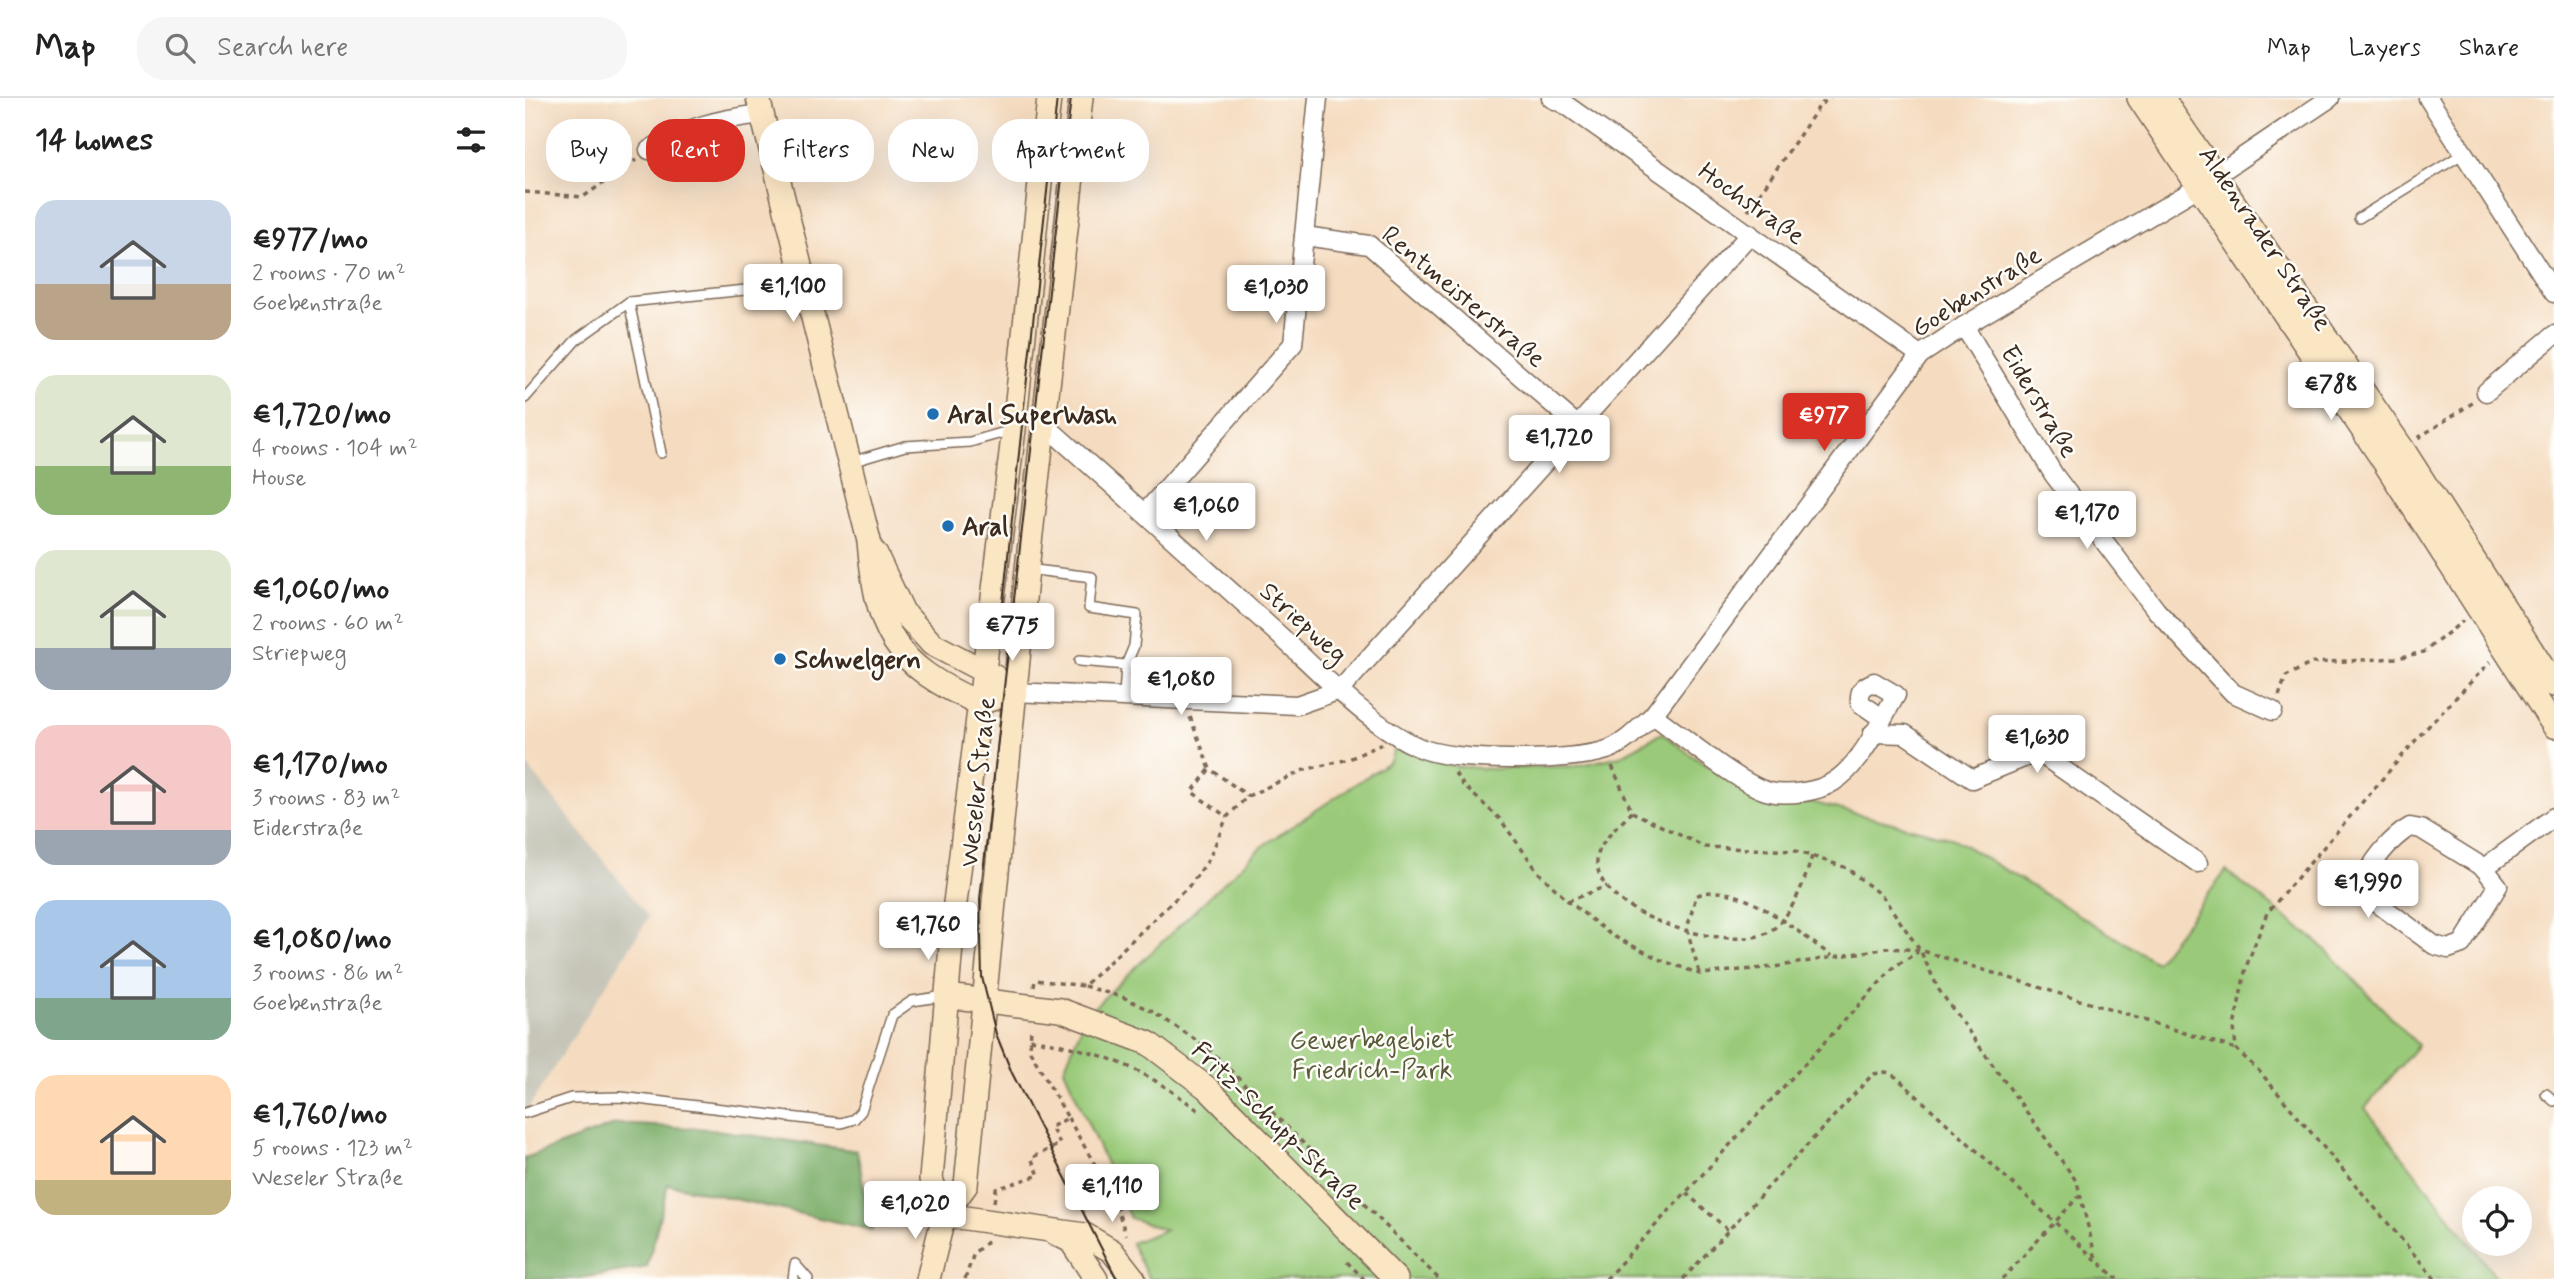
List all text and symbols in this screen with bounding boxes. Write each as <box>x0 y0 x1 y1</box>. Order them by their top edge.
search box <box>137 17 627 80</box>
text: Map <box>35 26 95 70</box>
icon: search <box>161 29 199 67</box>
text: Search here <box>217 31 348 65</box>
text: Map <box>2267 33 2311 64</box>
text: Layers <box>2349 33 2421 64</box>
text: Share <box>2459 33 2519 64</box>
chip: Buy <box>546 119 632 182</box>
chip: Rent <box>646 119 745 182</box>
chip: Filters <box>759 119 874 182</box>
chip: New <box>888 119 978 182</box>
chip: Apartment <box>992 119 1149 182</box>
text: 14 homes <box>35 121 153 160</box>
icon: filters <box>452 121 490 159</box>
street label: Aldenrader Straße <box>2190 140 2339 338</box>
street label: Hochstraße <box>1691 155 1811 254</box>
street label: Rentmeisterstraße <box>1374 219 1552 376</box>
text: €977/mo <box>252 220 368 259</box>
icon: home <box>91 228 175 312</box>
street label: Goebenstraße <box>1905 239 2049 346</box>
text: 2 rooms · 70 m² <box>252 259 406 289</box>
pin: €1,100 <box>736 264 850 324</box>
pin: €1,030 <box>1219 266 1333 325</box>
text: €1,100 <box>760 272 826 302</box>
text: €1,030 <box>1243 273 1309 303</box>
text: Goebenstraße <box>252 289 383 319</box>
street label: Eiderstraße <box>1991 339 2085 465</box>
pin: €788 <box>2290 362 2372 422</box>
text: €788 <box>2304 370 2358 400</box>
pin: €977 <box>1783 394 1865 453</box>
text: €1,720/mo <box>252 395 391 434</box>
place label: Aral SuperWash <box>947 399 1118 433</box>
text: €977 <box>1799 401 1849 431</box>
icon: home <box>91 403 175 487</box>
marker: Aral SuperWash <box>925 406 941 422</box>
pin: €1,720 <box>1502 416 1616 475</box>
text: €1,720 <box>1525 423 1593 453</box>
text: 4 rooms · 104 m² <box>252 434 418 464</box>
text: House <box>252 464 306 494</box>
pin: €1,060 <box>1149 484 1263 543</box>
text: €1,060 <box>1172 491 1240 521</box>
pin: €1,170 <box>2030 491 2144 551</box>
text: €1,170 <box>2054 499 2120 529</box>
place label: Aral <box>962 511 1008 545</box>
marker: Aral <box>940 518 956 534</box>
text: €1,060/mo <box>252 570 389 609</box>
street label: Striepweg <box>1250 575 1354 673</box>
icon: home <box>91 578 175 662</box>
pin: €775 <box>971 603 1053 663</box>
text: 2 rooms · 60 m² <box>252 609 404 639</box>
text: €775 <box>985 611 1039 641</box>
text: Striepweg <box>252 639 347 669</box>
place label: Schwelgern <box>794 644 921 681</box>
marker: Schwelgern <box>772 651 788 667</box>
pin: €1,080 <box>1124 658 1238 717</box>
text: €1,080 <box>1147 665 1215 695</box>
street label: Weseler Straße <box>953 695 1005 869</box>
pin: €1,630 <box>1980 716 2094 775</box>
text: €1,630 <box>2004 723 2070 753</box>
text: €1,170/mo <box>252 745 388 784</box>
icon: home <box>91 753 175 837</box>
text: 3 rooms · 83 m² <box>252 784 400 814</box>
text: Eiderstraße <box>252 814 363 844</box>
pin: €1,990 <box>2311 860 2425 920</box>
text: €1,990 <box>2333 868 2403 898</box>
pin: €1,760 <box>871 902 985 962</box>
text: €1,760 <box>895 910 961 940</box>
text: €1,080/mo <box>252 920 392 959</box>
icon: home <box>91 928 175 1012</box>
text: 3 rooms · 86 m² <box>252 959 403 989</box>
text: Goebenstraße <box>252 989 383 1019</box>
park label: Gewerbegebiet Friedrich-Park <box>1290 1024 1454 1088</box>
street label: Fritz-Schupp-Straße <box>1183 1035 1372 1218</box>
text: €1,760/mo <box>252 1095 387 1134</box>
icon: home <box>91 1103 175 1187</box>
text: 5 rooms · 123 m² <box>252 1134 413 1164</box>
text: Weseler Straße <box>252 1164 403 1194</box>
pin: €1,110 <box>1055 1164 1169 1224</box>
text: €1,110 <box>1081 1172 1143 1202</box>
pin: €1,020 <box>858 1182 972 1241</box>
map controls <box>2462 1186 2532 1256</box>
button: locate <box>2462 1186 2532 1256</box>
text: €1,020 <box>880 1189 950 1219</box>

